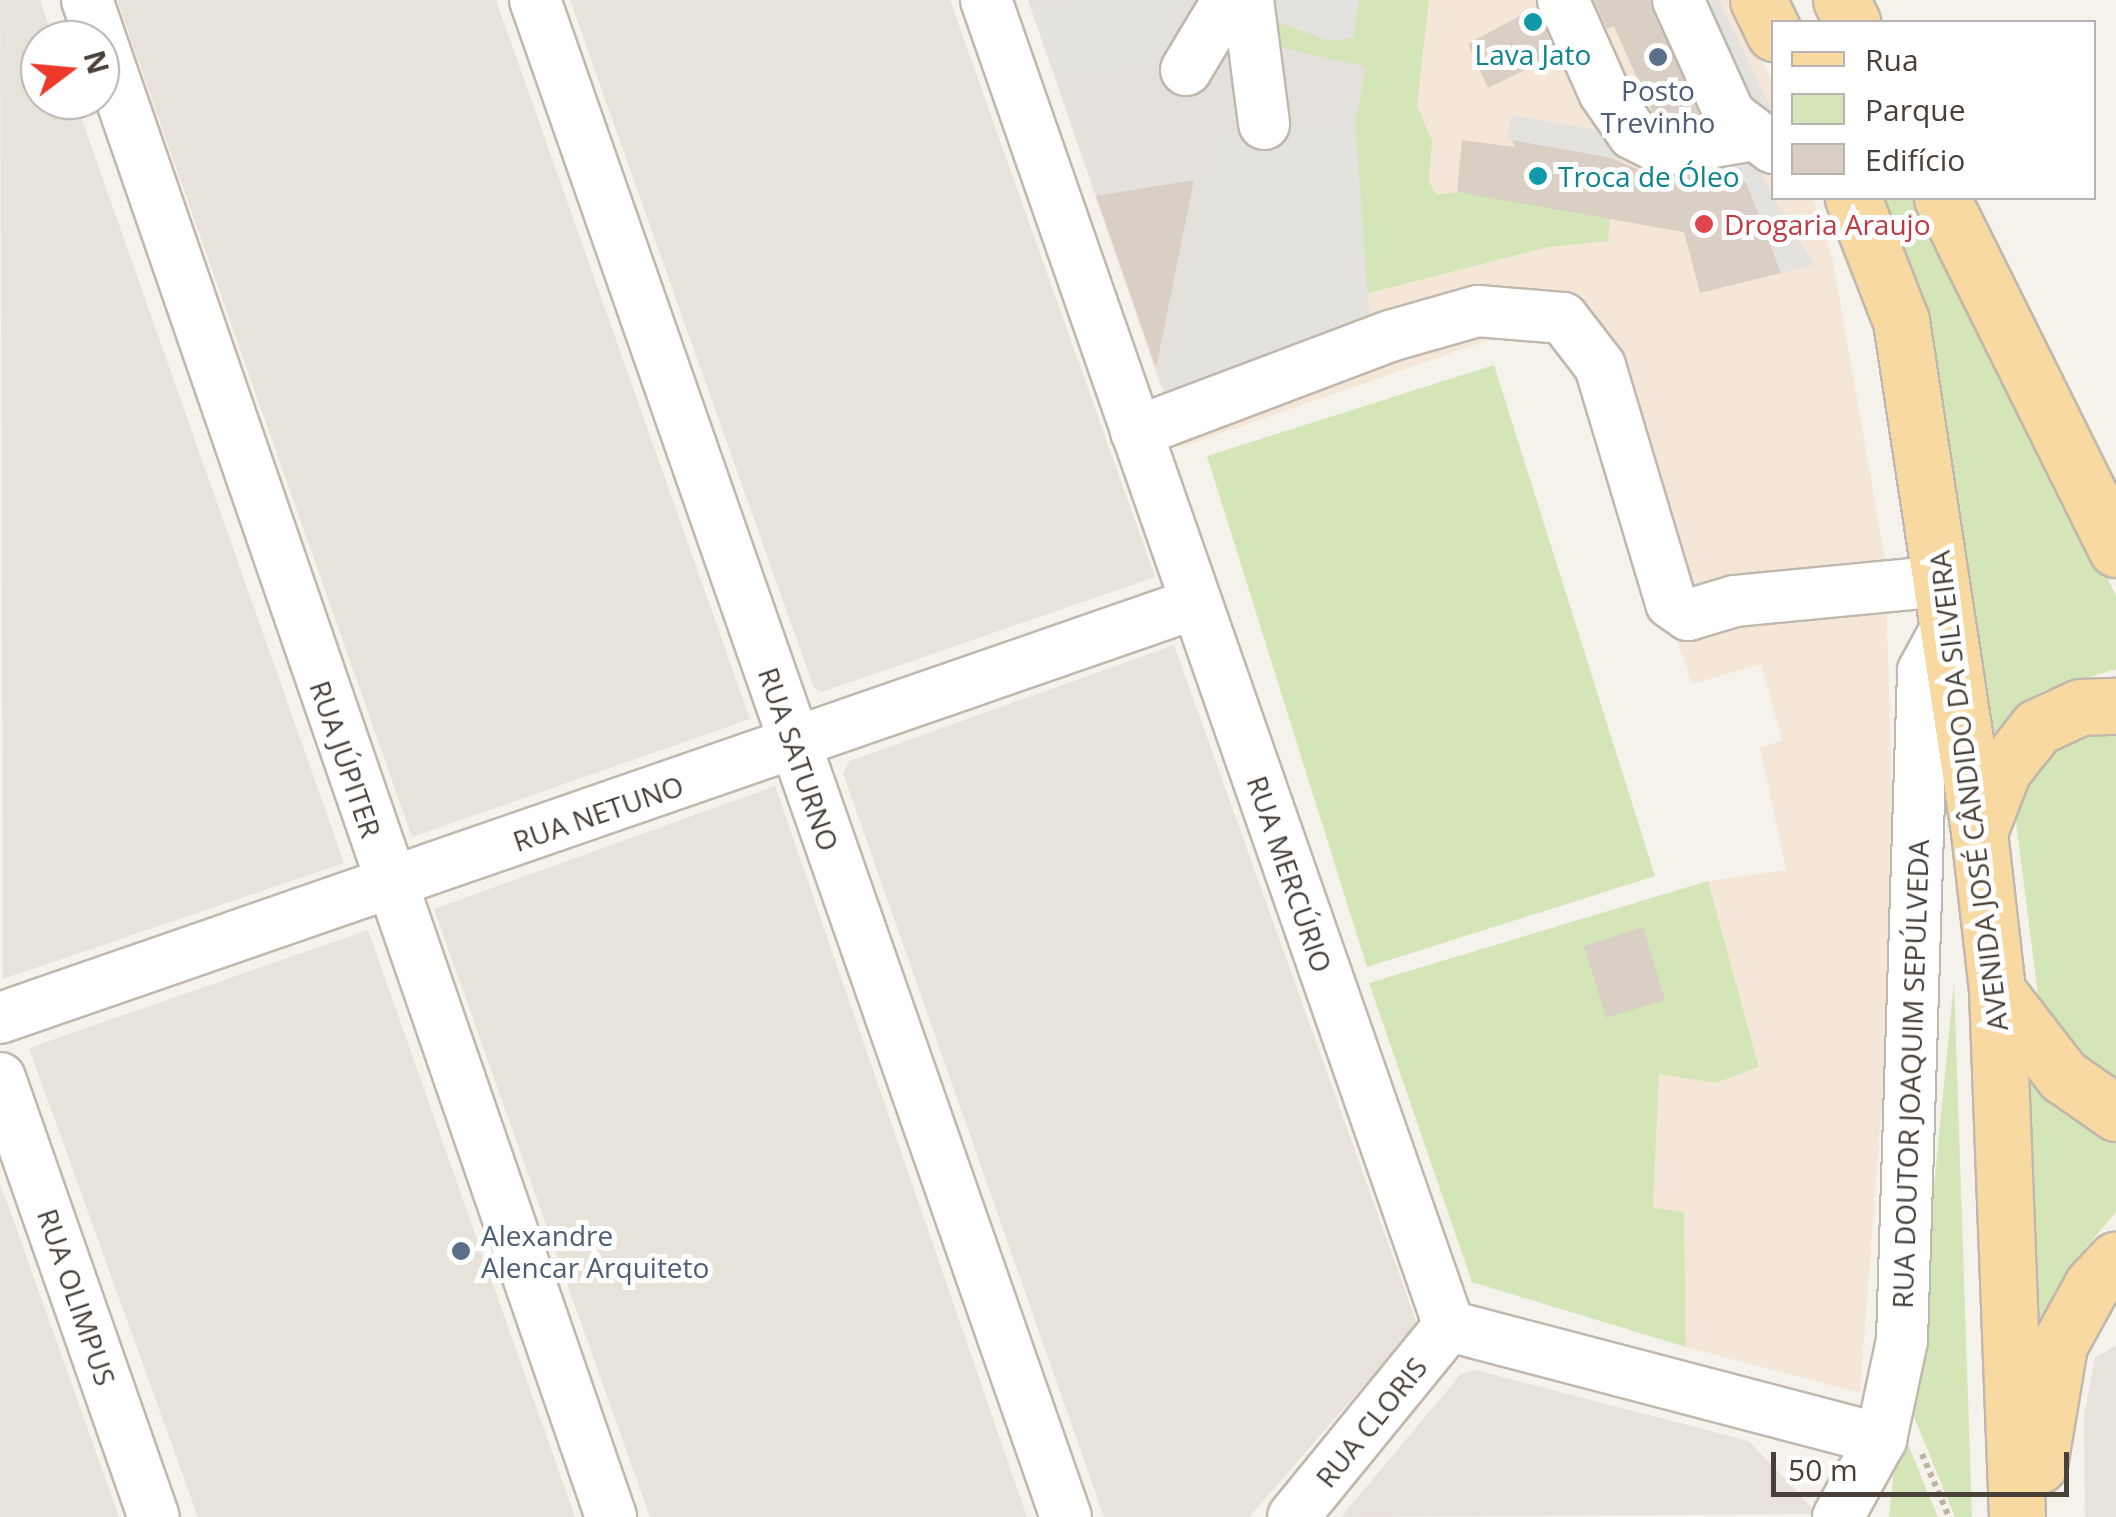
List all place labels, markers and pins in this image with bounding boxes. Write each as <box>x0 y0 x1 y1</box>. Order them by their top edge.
marker: Lava Jato <box>1522 11 1544 33</box>
place label: Lava Jato <box>1475 37 1591 71</box>
marker: Posto Trevinho <box>1647 46 1669 68</box>
place label: Posto Trevinho <box>1601 73 1715 139</box>
place label: Troca de Óleo <box>1558 159 1739 193</box>
marker: Troca de Óleo <box>1527 165 1549 187</box>
place label: Drogaria Araujo <box>1724 207 1930 241</box>
marker: Drogaria Araujo <box>1693 213 1715 235</box>
place label: Alexandre Alencar Arquiteto <box>481 1218 709 1284</box>
marker: Alexandre Alencar Arquiteto <box>450 1240 472 1262</box>

